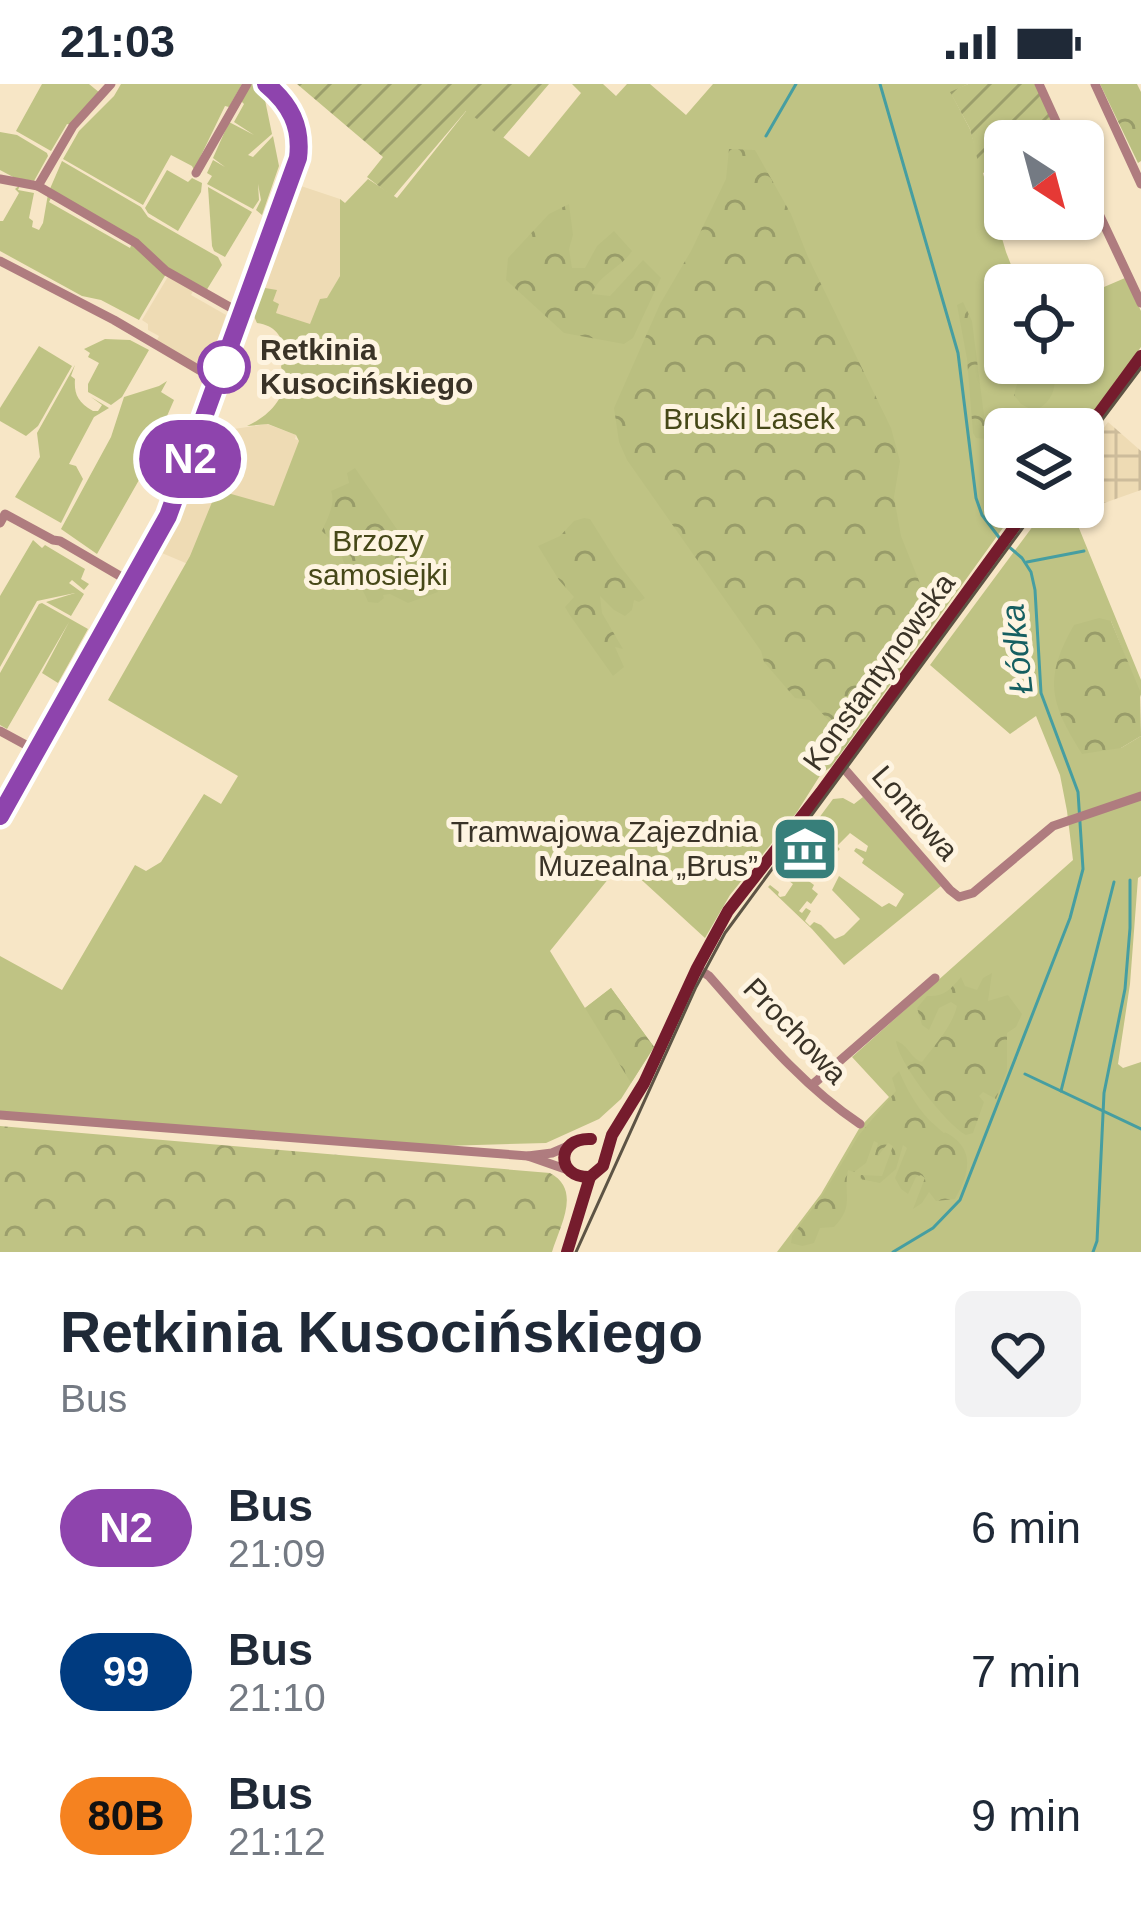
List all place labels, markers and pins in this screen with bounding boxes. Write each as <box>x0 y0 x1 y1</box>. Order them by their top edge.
place label: Retkinia Kusocińskiego <box>260 333 473 400</box>
marker: Retkinia Kusocińskiego <box>199 342 249 392</box>
museum icon: Tramwajowa Zajezdnia Muzealna „Brus” <box>770 814 840 884</box>
place label: Tramwajowa Zajezdnia Muzealna „Brus” <box>451 815 758 882</box>

